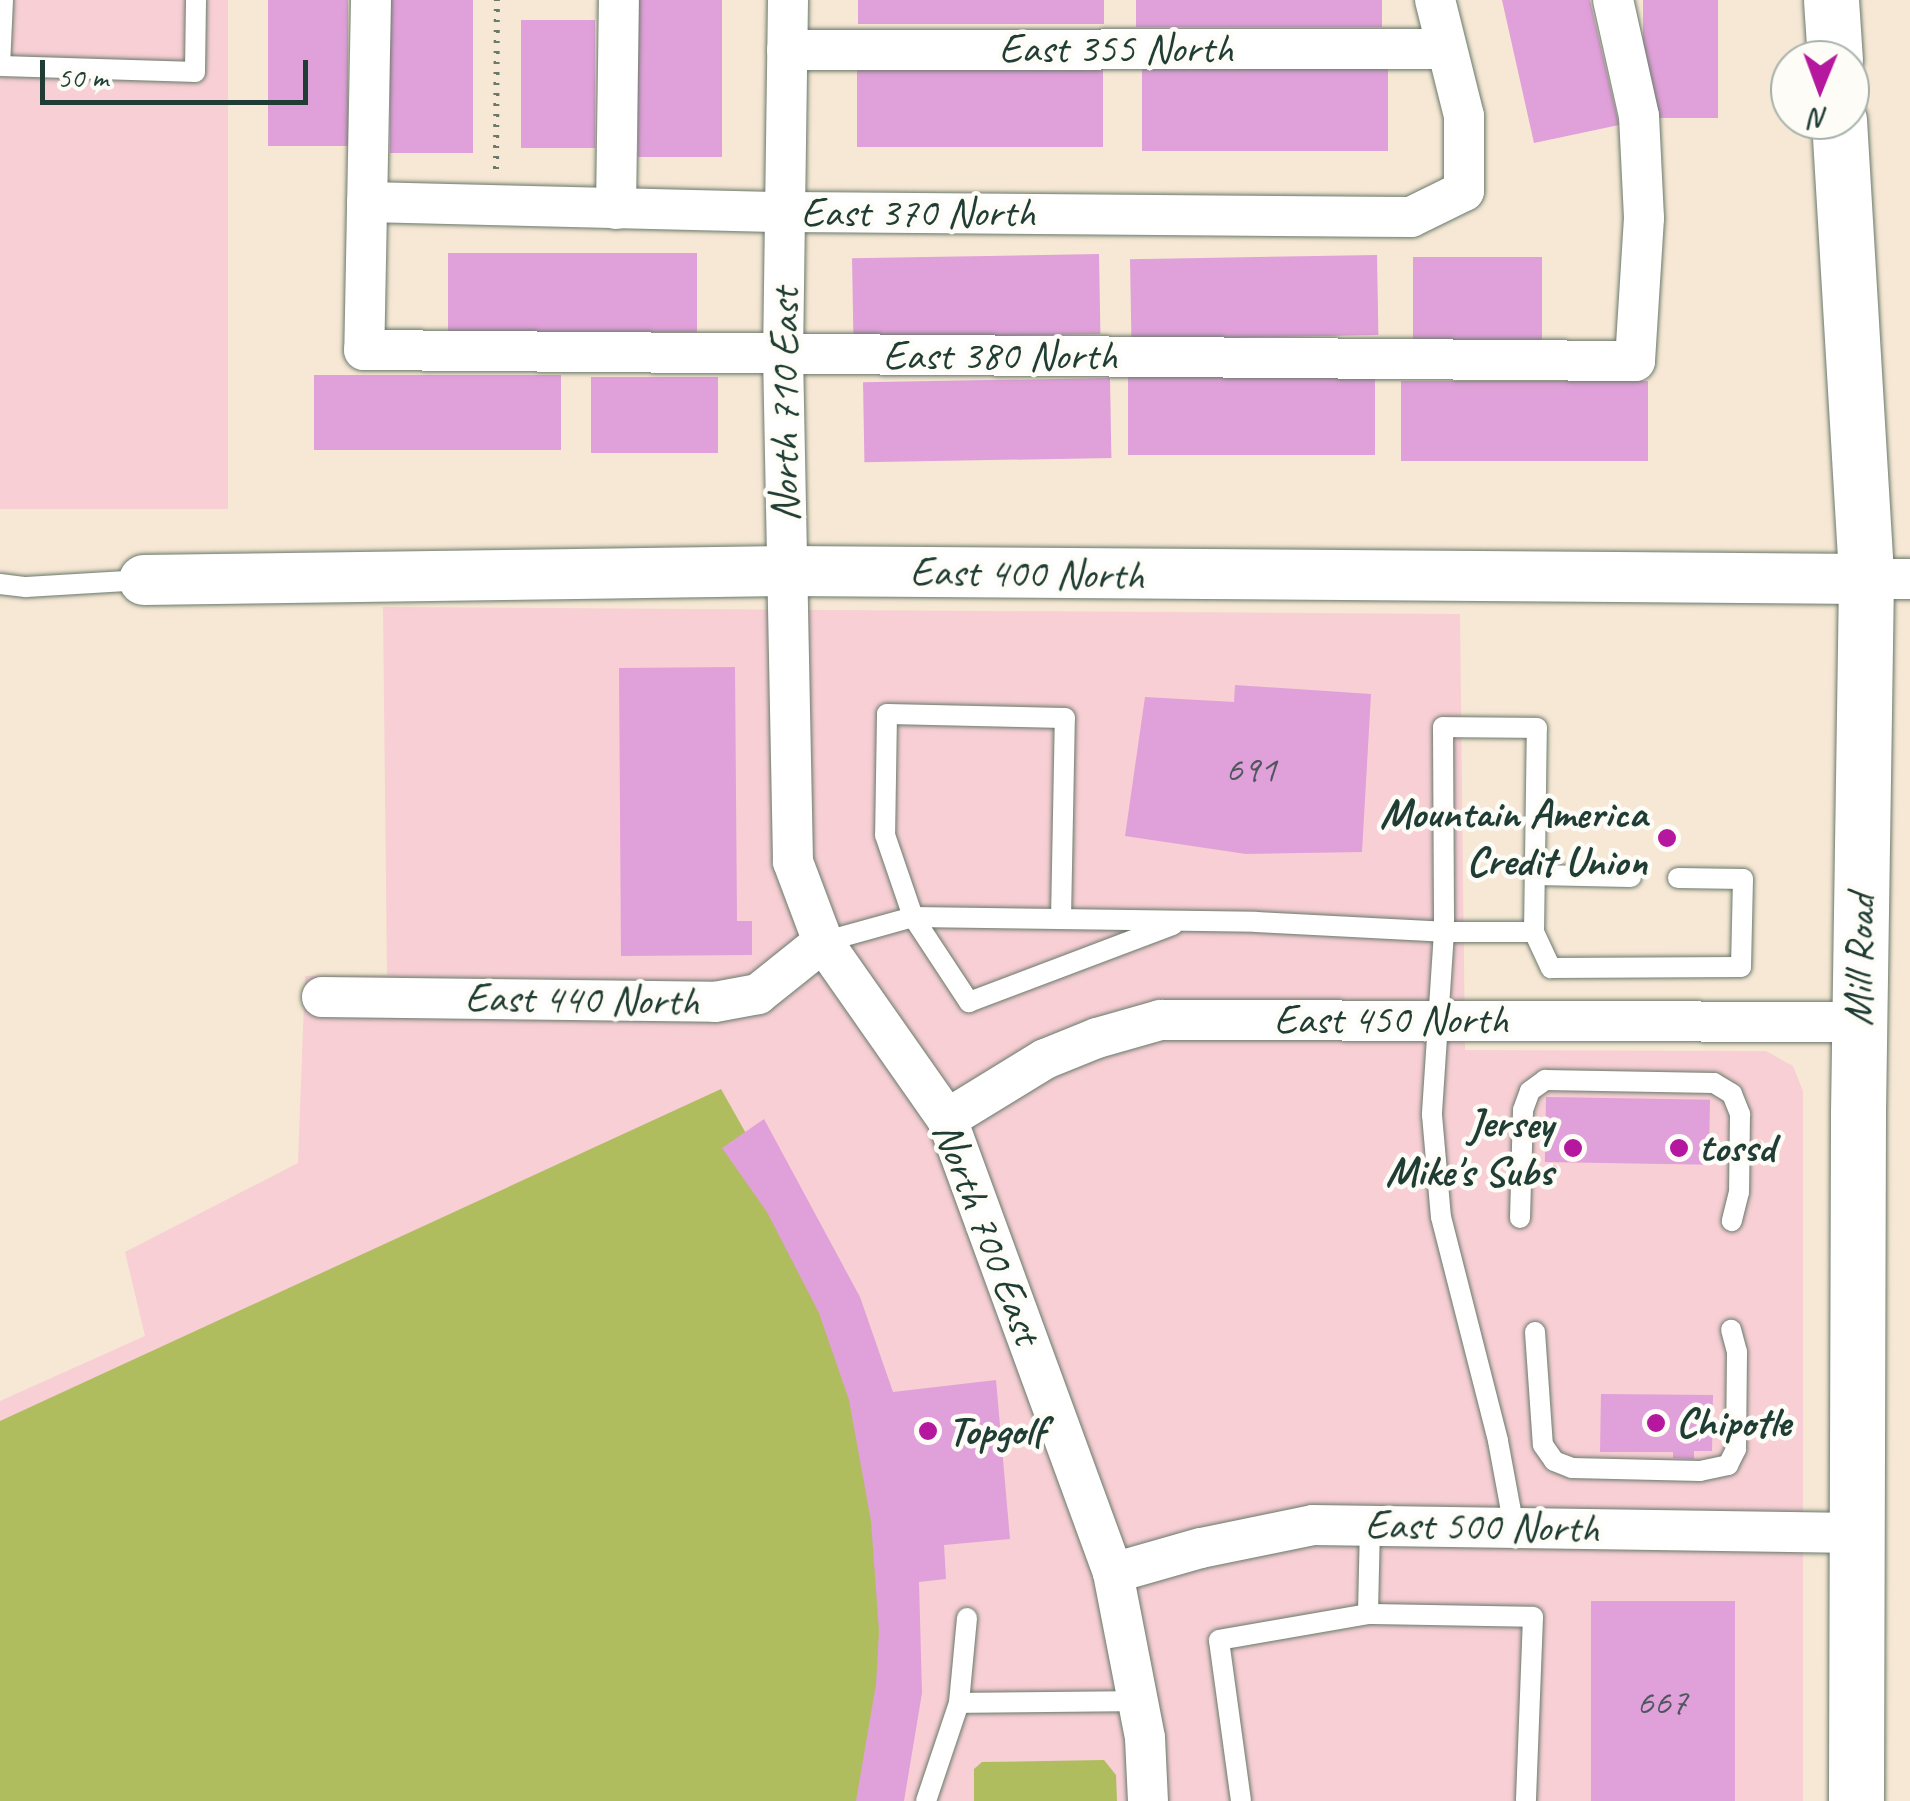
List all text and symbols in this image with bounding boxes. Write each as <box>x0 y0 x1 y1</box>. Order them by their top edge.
street label: East 355 North <box>999 24 1233 74</box>
scale bar <box>45 40 312 102</box>
north arrow <box>1770 40 1870 140</box>
text: 50 m <box>57 58 108 96</box>
text: N <box>1811 101 1828 136</box>
street label: East 370 North <box>801 188 1035 238</box>
street label: North 710 East <box>760 288 810 522</box>
street label: East 380 North <box>883 331 1117 381</box>
street label: East 400 North <box>910 547 1144 601</box>
house number: 691 <box>1225 746 1277 792</box>
place label: Mountain America Credit Union <box>1381 789 1647 888</box>
marker: Mountain America Credit Union <box>1656 827 1678 849</box>
street label: Mill Road <box>1834 893 1886 1027</box>
street label: East 440 North <box>465 973 699 1027</box>
street label: East 450 North <box>1274 995 1508 1045</box>
place label: Jersey Mike's Subs <box>1386 1099 1553 1198</box>
street label: North 700 East <box>922 1115 1052 1351</box>
place label: tossd <box>1699 1123 1774 1173</box>
marker: Jersey Mike's Subs <box>1562 1137 1584 1159</box>
marker: tossd <box>1668 1137 1690 1159</box>
place label: Chipotle <box>1676 1398 1791 1448</box>
place label: Topgolf <box>948 1406 1045 1456</box>
marker: Chipotle <box>1645 1412 1667 1434</box>
marker: Topgolf <box>917 1420 939 1442</box>
street label: East 500 North <box>1365 1500 1599 1554</box>
house number: 667 <box>1636 1679 1688 1725</box>

